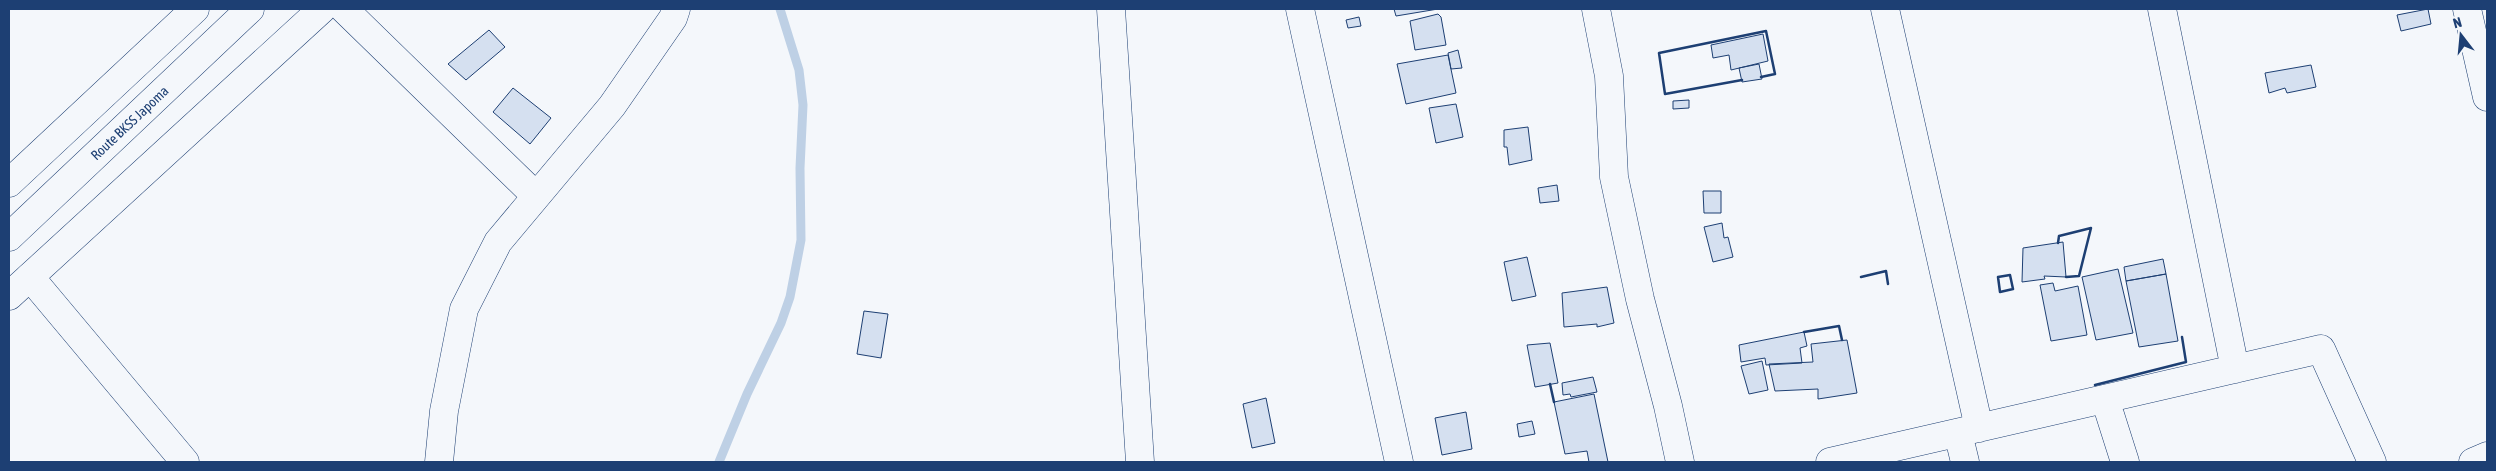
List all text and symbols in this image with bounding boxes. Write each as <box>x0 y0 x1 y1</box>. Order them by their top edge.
north arrow <box>2436 10 2486 60</box>
text: N <box>2451 14 2464 31</box>
street label: Route BKSS Japoma <box>88 83 172 163</box>

